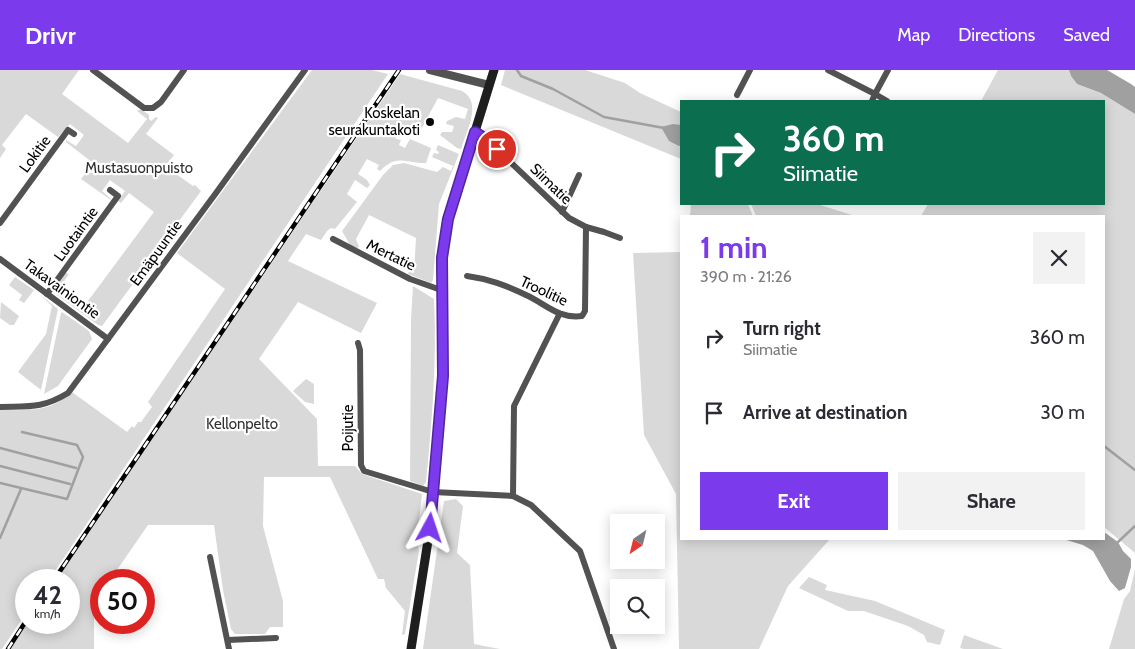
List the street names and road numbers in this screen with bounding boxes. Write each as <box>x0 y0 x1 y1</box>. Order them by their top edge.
street label: Lokitie <box>16 132 55 176</box>
street label: Siimatie <box>526 160 576 208</box>
street label: Luotaintie <box>50 203 102 265</box>
street label: Emäpuuntie <box>126 216 186 289</box>
street label: Mertatie <box>363 235 419 275</box>
street label: Takavainiontie <box>20 255 104 323</box>
street label: Troolitie <box>517 272 571 310</box>
street label: Poijutie <box>339 404 357 451</box>

